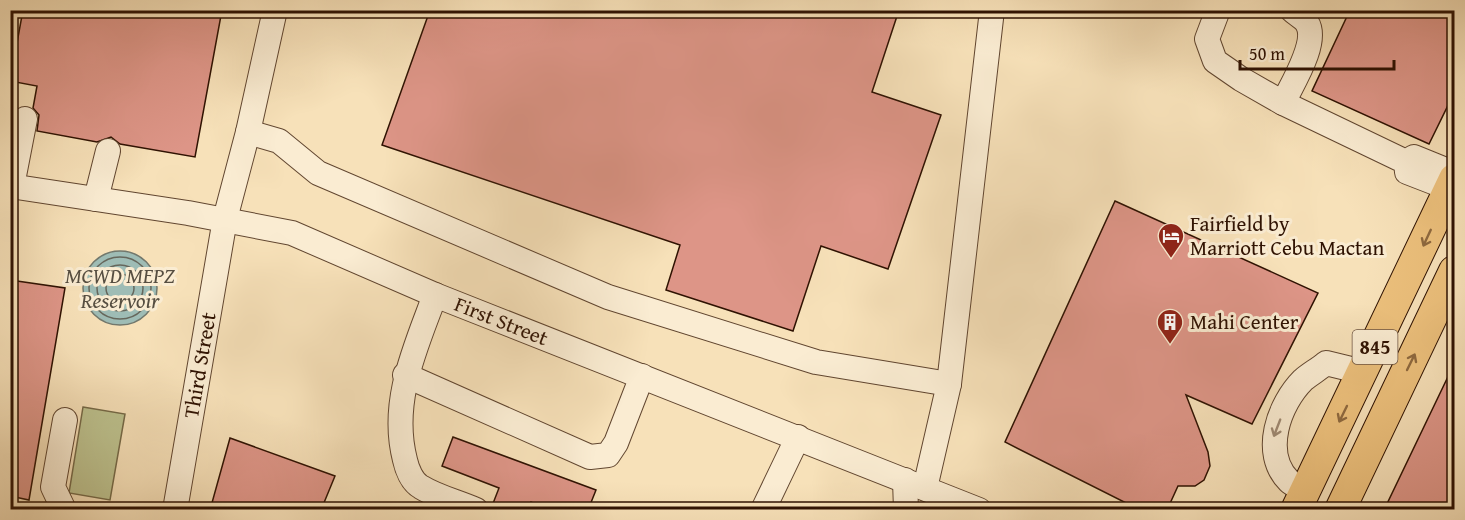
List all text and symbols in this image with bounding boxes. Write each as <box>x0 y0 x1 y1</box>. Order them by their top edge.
scale bar <box>1240 33 1394 71</box>
text: 50 m <box>1249 40 1285 67</box>
place label: Fairfield by Marriott Cebu Mactan <box>1190 208 1384 263</box>
hotel icon: Fairfield by Marriott Cebu Mactan <box>1156 221 1186 259</box>
one-way arrow <box>1420 228 1432 246</box>
water label: MCWD MEPZ Reservoir <box>65 259 176 316</box>
street label: First Street <box>450 288 553 353</box>
place label: Mahi Center <box>1190 306 1299 337</box>
building icon: Mahi Center <box>1155 307 1185 345</box>
street label: Third Street <box>175 309 224 420</box>
road number: 845 <box>1352 330 1398 364</box>
one-way arrow <box>1405 354 1417 372</box>
one-way arrow <box>1336 404 1348 422</box>
one-way arrow <box>1271 418 1282 437</box>

